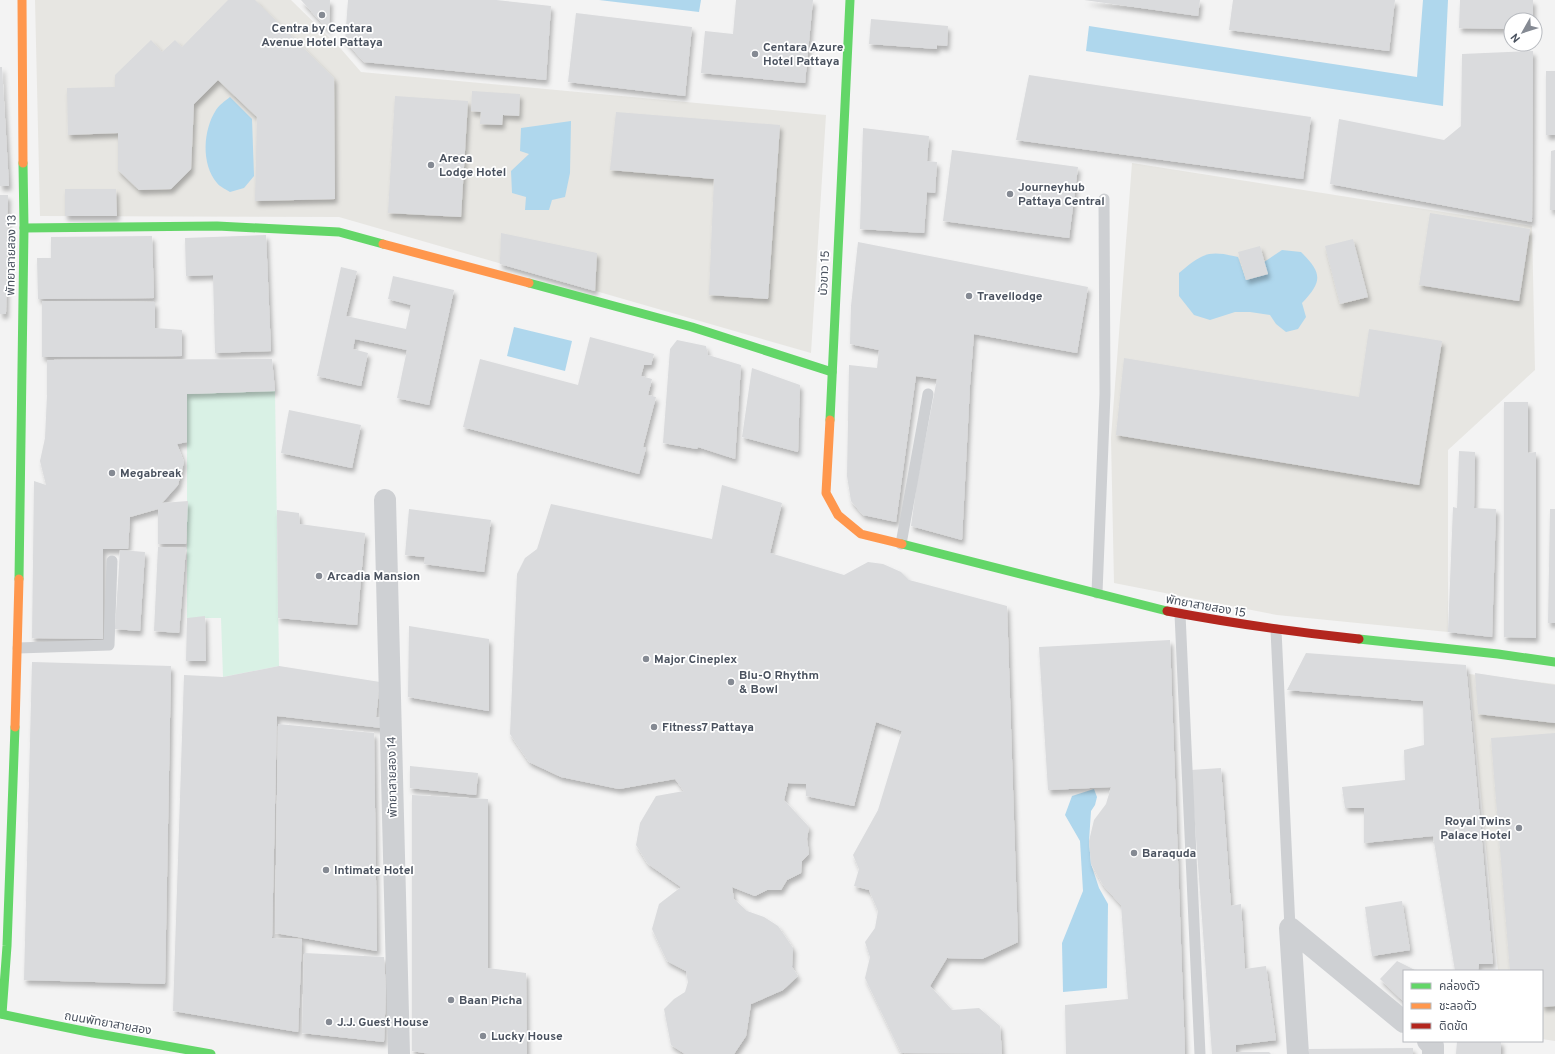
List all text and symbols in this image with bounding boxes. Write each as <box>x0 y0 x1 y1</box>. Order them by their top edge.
marker: Centra by Centara Avenue Hotel Pattaya <box>317 10 327 20</box>
north arrow <box>1503 12 1543 52</box>
place label: Centra by Centara Avenue Hotel Pattaya <box>261 21 383 51</box>
text: N <box>1508 30 1524 45</box>
place label: Centara Azure Hotel Pattaya <box>763 40 844 70</box>
marker: Centara Azure Hotel Pattaya <box>750 49 760 59</box>
place label: Areca Lodge Hotel <box>439 151 506 181</box>
marker: Areca Lodge Hotel <box>426 160 436 170</box>
place label: Journeyhub Pattaya Central <box>1018 180 1105 210</box>
marker: Journeyhub Pattaya Central <box>1005 189 1015 199</box>
street label: พัทยาสายสอง 13 <box>3 214 21 296</box>
street label: บัวขาว 15 <box>816 250 834 296</box>
place label: Travellodge <box>977 289 1043 305</box>
marker: Travellodge <box>964 291 974 301</box>
place label: Megabreak <box>120 466 182 482</box>
marker: Megabreak <box>107 468 117 478</box>
place label: Arcadia Mansion <box>327 569 420 585</box>
marker: Arcadia Mansion <box>314 571 324 581</box>
street label: พัทยาสายสอง 15 <box>1164 592 1247 622</box>
place label: Major Cineplex <box>654 652 737 668</box>
marker: Major Cineplex <box>641 654 651 664</box>
place label: Blu-O Rhythm & Bowl <box>739 668 819 698</box>
marker: Blu-O Rhythm & Bowl <box>726 677 736 687</box>
place label: Fitness7 Pattaya <box>662 720 754 736</box>
marker: Fitness7 Pattaya <box>649 722 659 732</box>
street label: พัทยาสายสอง 14 <box>384 736 402 818</box>
place label: Royal Twins Palace Hotel <box>1440 814 1511 844</box>
marker: Royal Twins Palace Hotel <box>1514 823 1524 833</box>
place label: Baraquda <box>1142 846 1196 862</box>
marker: Baraquda <box>1129 848 1139 858</box>
place label: Intimate Hotel <box>334 863 414 879</box>
marker: Intimate Hotel <box>321 865 331 875</box>
legend <box>1403 970 1543 1042</box>
text: คล่องตัว <box>1439 979 1480 995</box>
place label: Baan Picha <box>459 993 522 1009</box>
marker: Baan Picha <box>446 995 456 1005</box>
text: ชะลอตัว <box>1439 999 1477 1015</box>
street label: ถนนพัทยาสายสอง <box>63 1008 153 1040</box>
place label: J.J. Guest House <box>337 1015 429 1031</box>
marker: J.J. Guest House <box>324 1017 334 1027</box>
text: ติดขัด <box>1439 1019 1468 1035</box>
place label: Lucky House <box>491 1029 563 1045</box>
marker: Lucky House <box>478 1031 488 1041</box>

